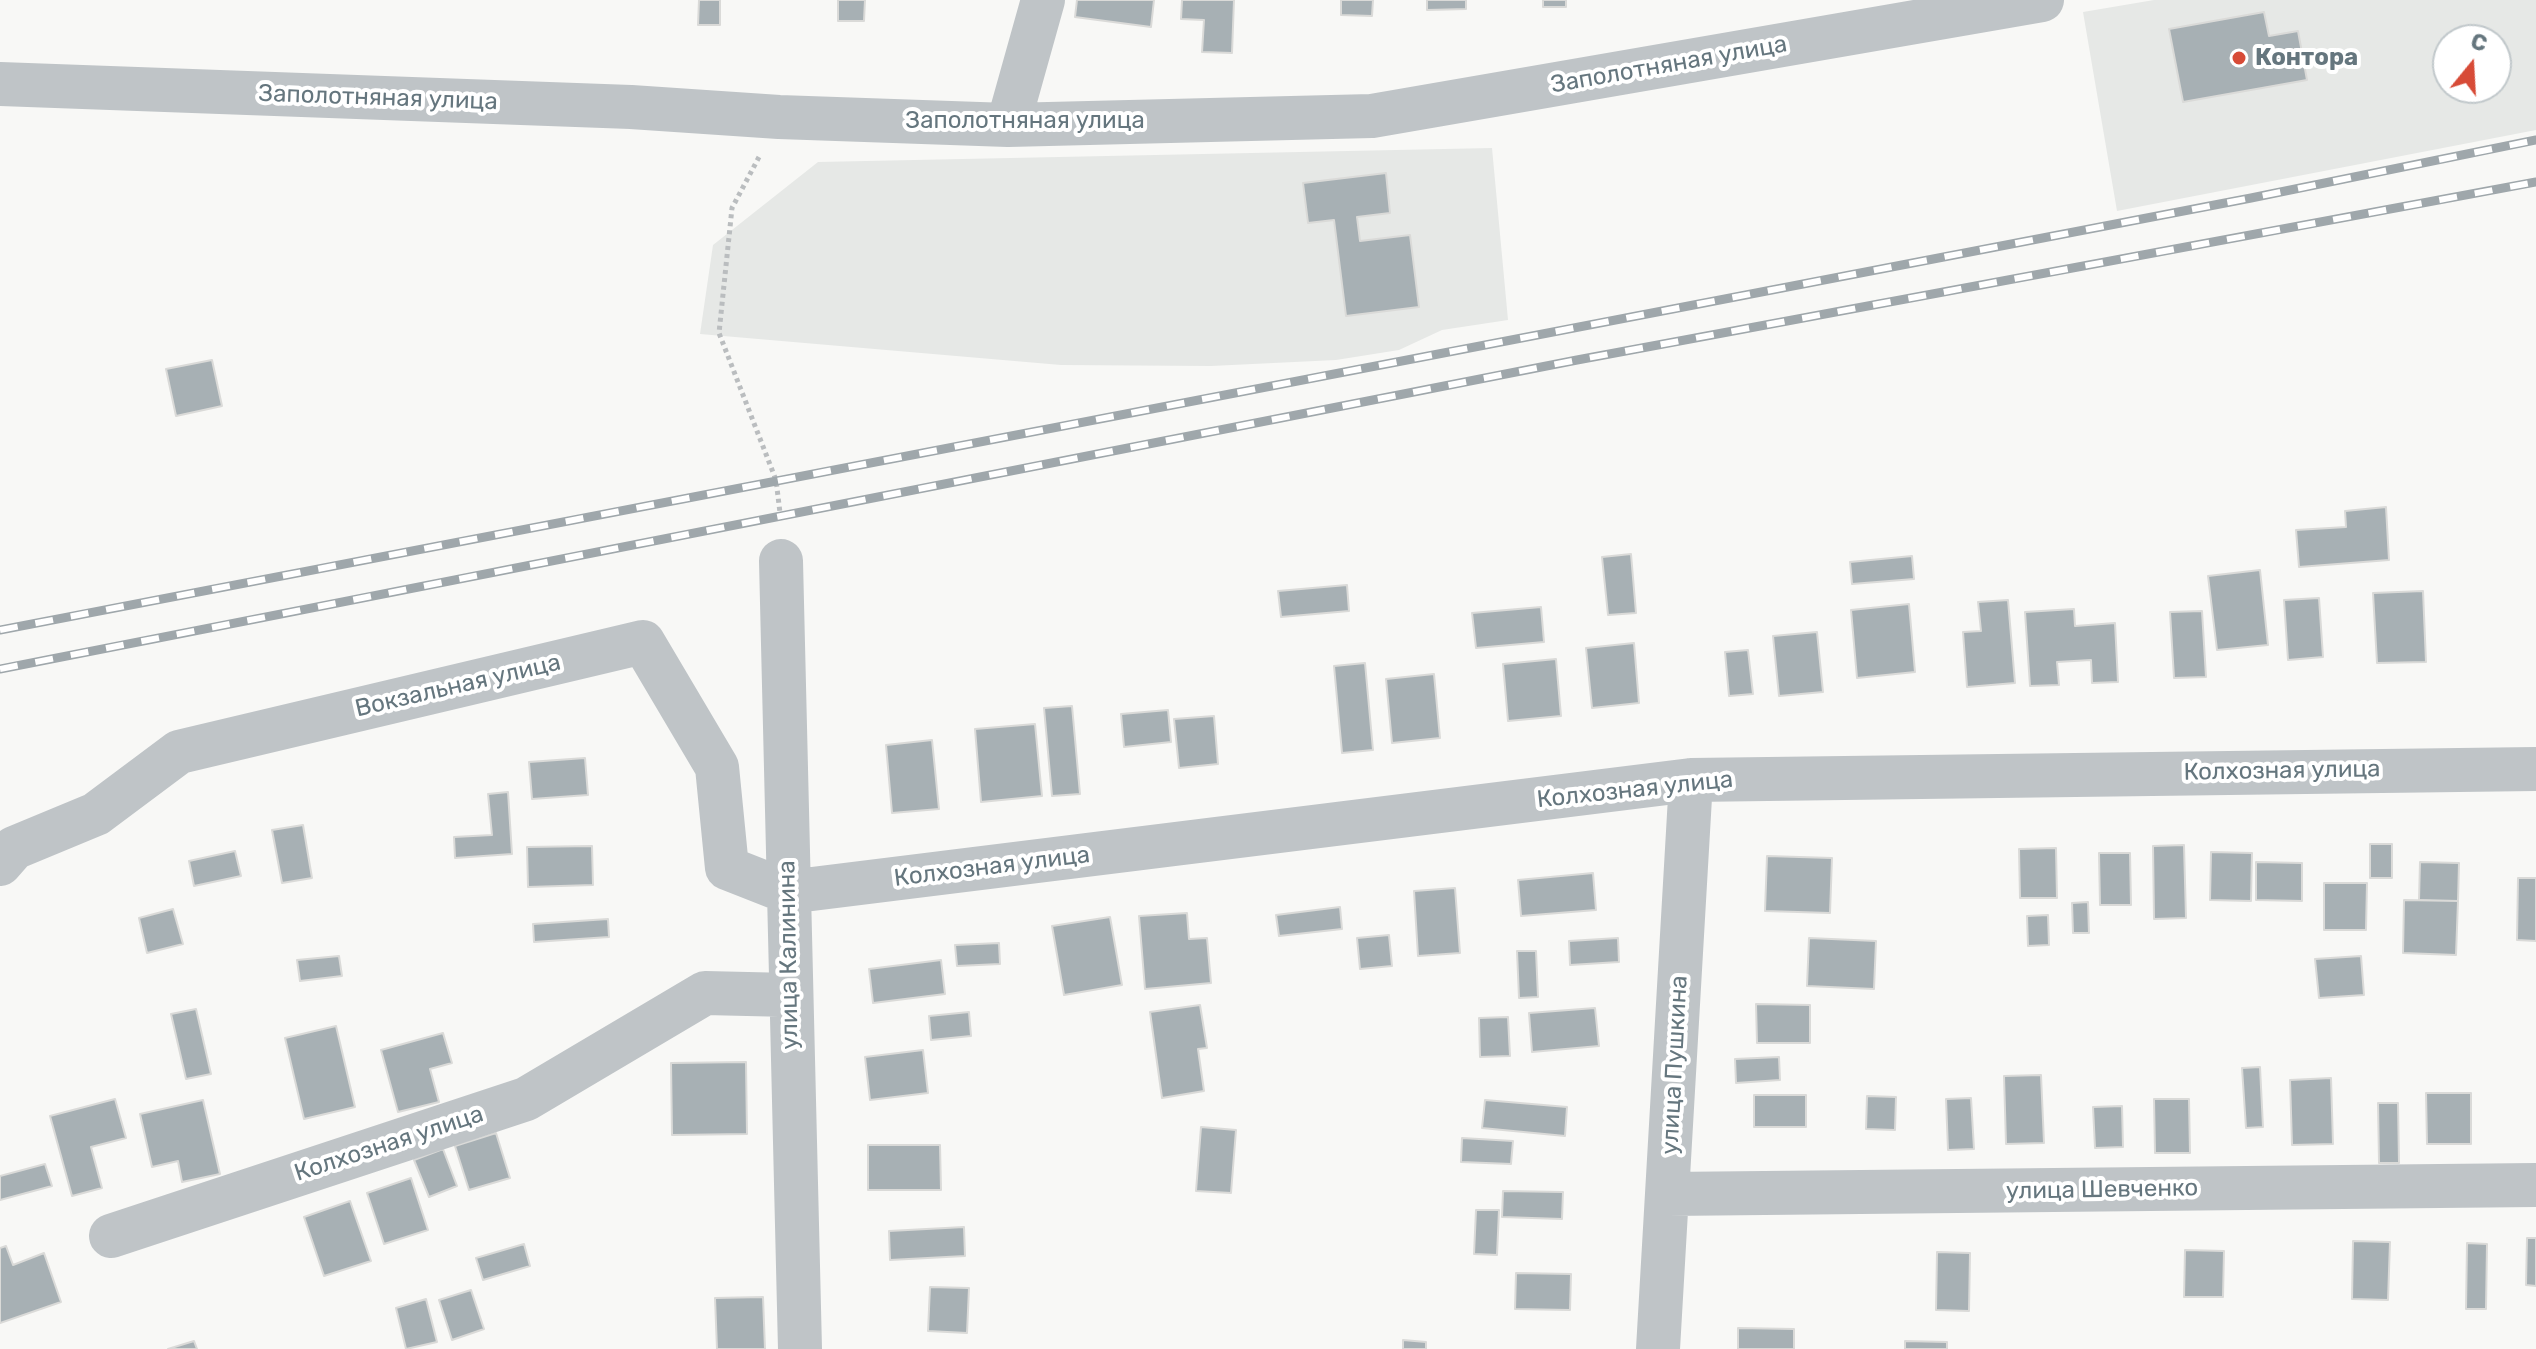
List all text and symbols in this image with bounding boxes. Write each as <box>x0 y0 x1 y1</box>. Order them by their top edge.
north arrow <box>2432 24 2512 104</box>
text: С <box>2467 27 2490 58</box>
street label: Заполотняная улица <box>1549 30 1789 100</box>
place label: Контора <box>2255 44 2358 72</box>
marker: Контора <box>2230 49 2248 67</box>
street label: Заполотняная улица <box>258 79 498 117</box>
street label: Заполотняная улица <box>905 107 1145 135</box>
street label: Вокзальная улица <box>352 648 564 724</box>
street label: Колхозная улица <box>2183 755 2381 787</box>
street label: Колхозная улица <box>1536 765 1734 815</box>
street label: Колхозная улица <box>892 841 1092 893</box>
street label: улица Калинина <box>773 860 805 1050</box>
street label: улица Пушкина <box>1656 975 1694 1155</box>
street label: Колхозная улица <box>291 1100 487 1188</box>
street label: улица Шевченко <box>2006 1174 2198 1206</box>

